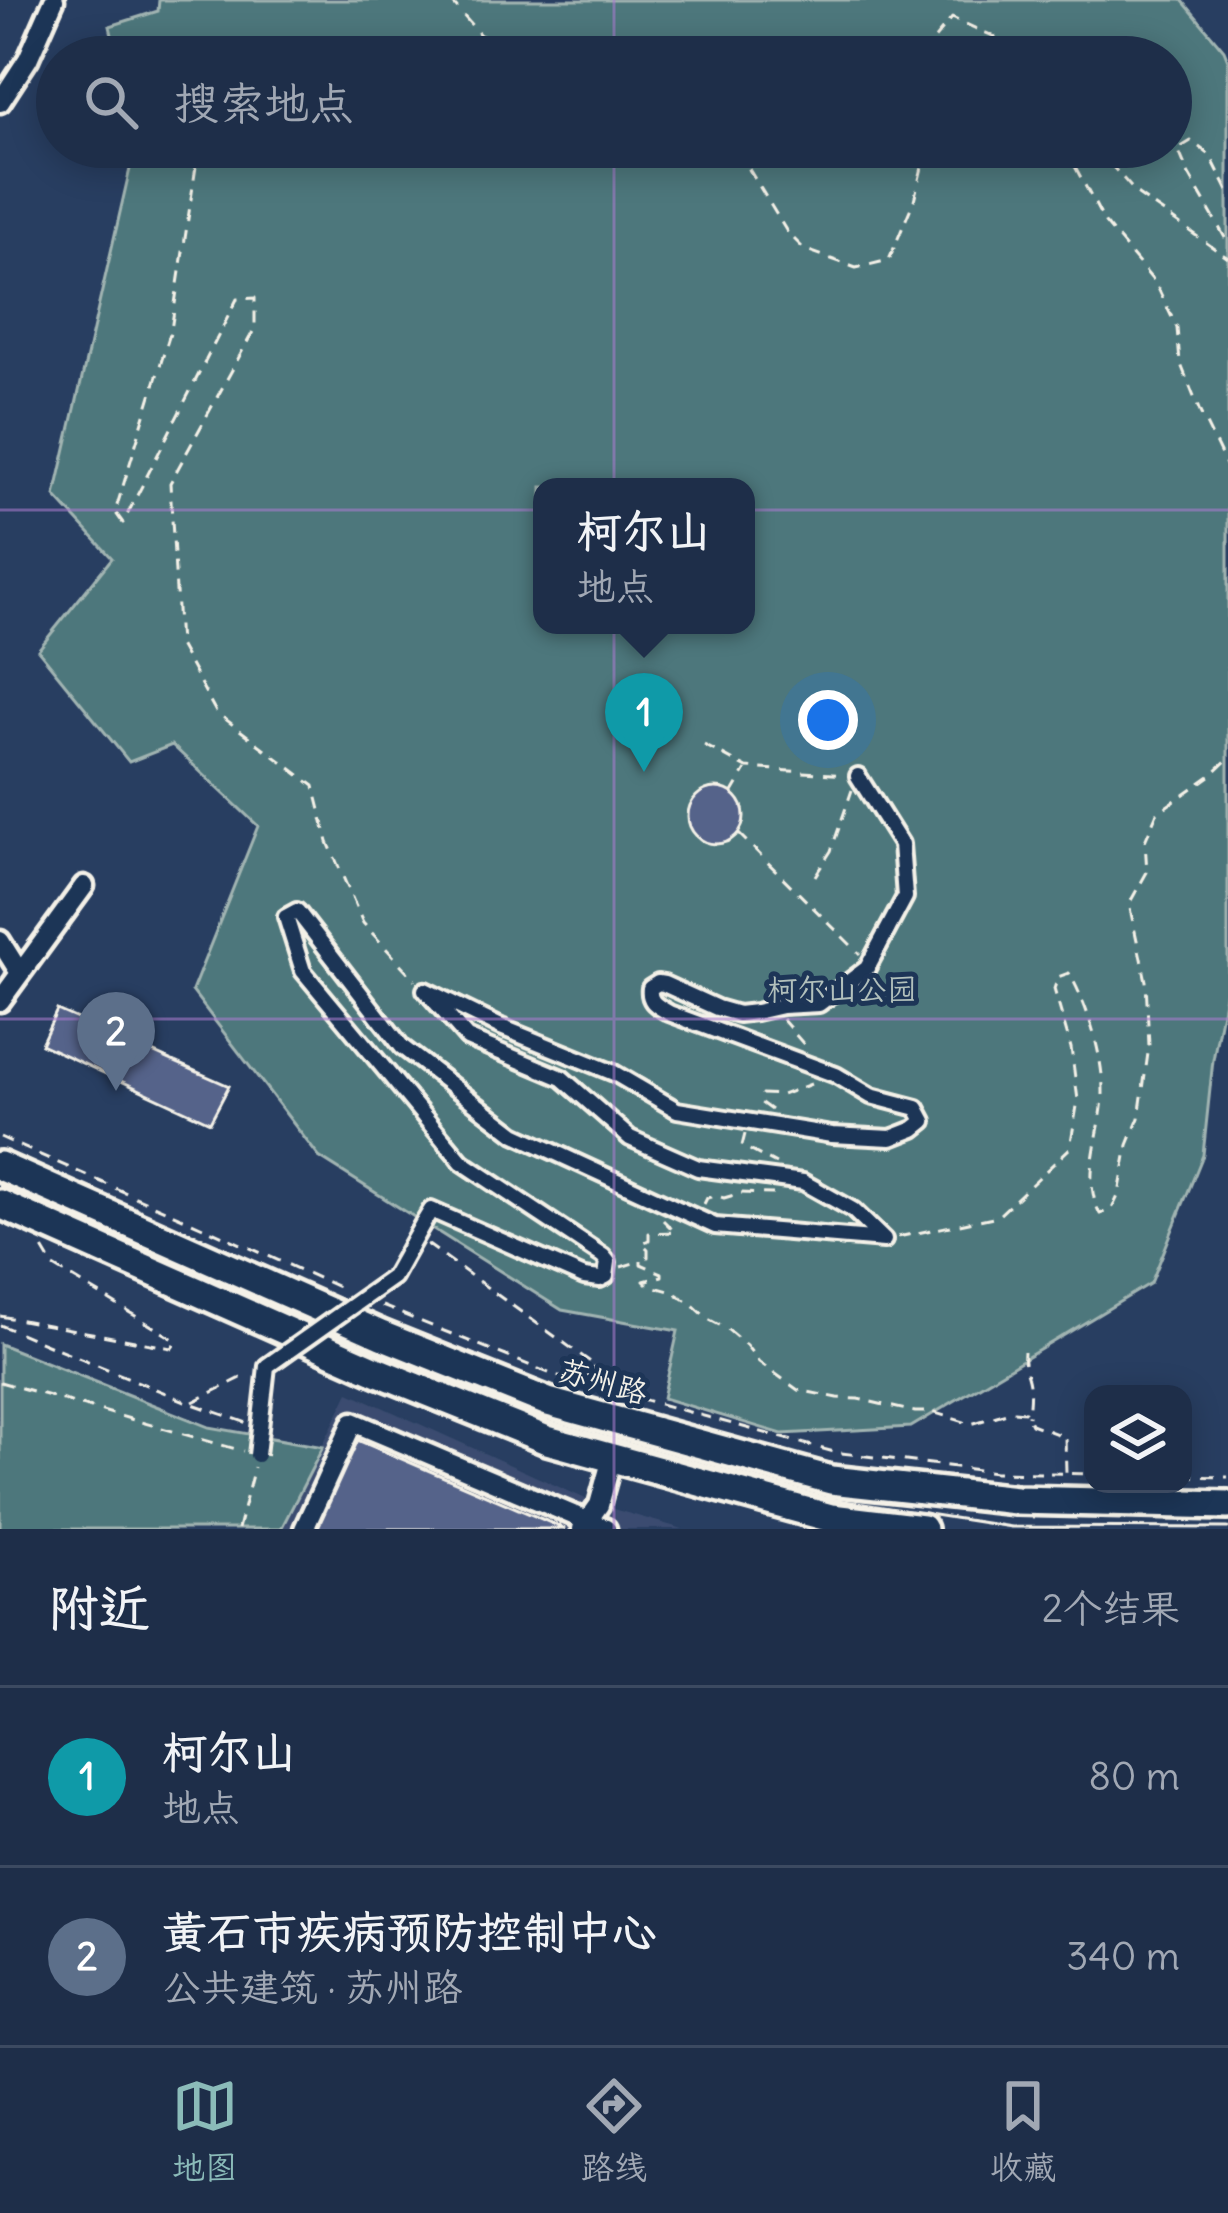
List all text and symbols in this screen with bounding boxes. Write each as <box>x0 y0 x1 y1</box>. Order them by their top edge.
search box <box>36 36 1192 168</box>
icon: search <box>78 69 144 135</box>
text: 搜索地点 <box>174 75 354 131</box>
popup <box>533 478 755 634</box>
text: 柯尔山 <box>576 503 712 559</box>
text: 地点 <box>576 562 655 611</box>
pin: 1 <box>605 673 683 772</box>
your location <box>798 690 858 750</box>
park label: 柯尔山公园 <box>767 970 917 1008</box>
pin: 2 <box>77 992 155 1091</box>
street label: 苏州路 <box>555 1350 652 1412</box>
map controls <box>1084 1385 1192 1493</box>
button: layers <box>1084 1385 1192 1493</box>
text: 附近 <box>48 1576 150 1640</box>
text: 2个结果 <box>1042 1584 1180 1633</box>
text: 柯尔山 <box>162 1724 297 1780</box>
text: 1 <box>79 1752 95 1801</box>
text: 80 m <box>1088 1752 1180 1801</box>
text: 地点 <box>162 1783 240 1832</box>
text: 黄石市疾病预防控制中心 <box>162 1904 657 1960</box>
text: 2 <box>76 1932 98 1981</box>
text: 340 m <box>1066 1932 1180 1981</box>
text: 公共建筑 · 苏州路 <box>162 1963 462 2012</box>
tab: 地图 <box>172 2073 238 2188</box>
tab: 路线 <box>581 2073 647 2188</box>
tab: 收藏 <box>990 2073 1056 2188</box>

